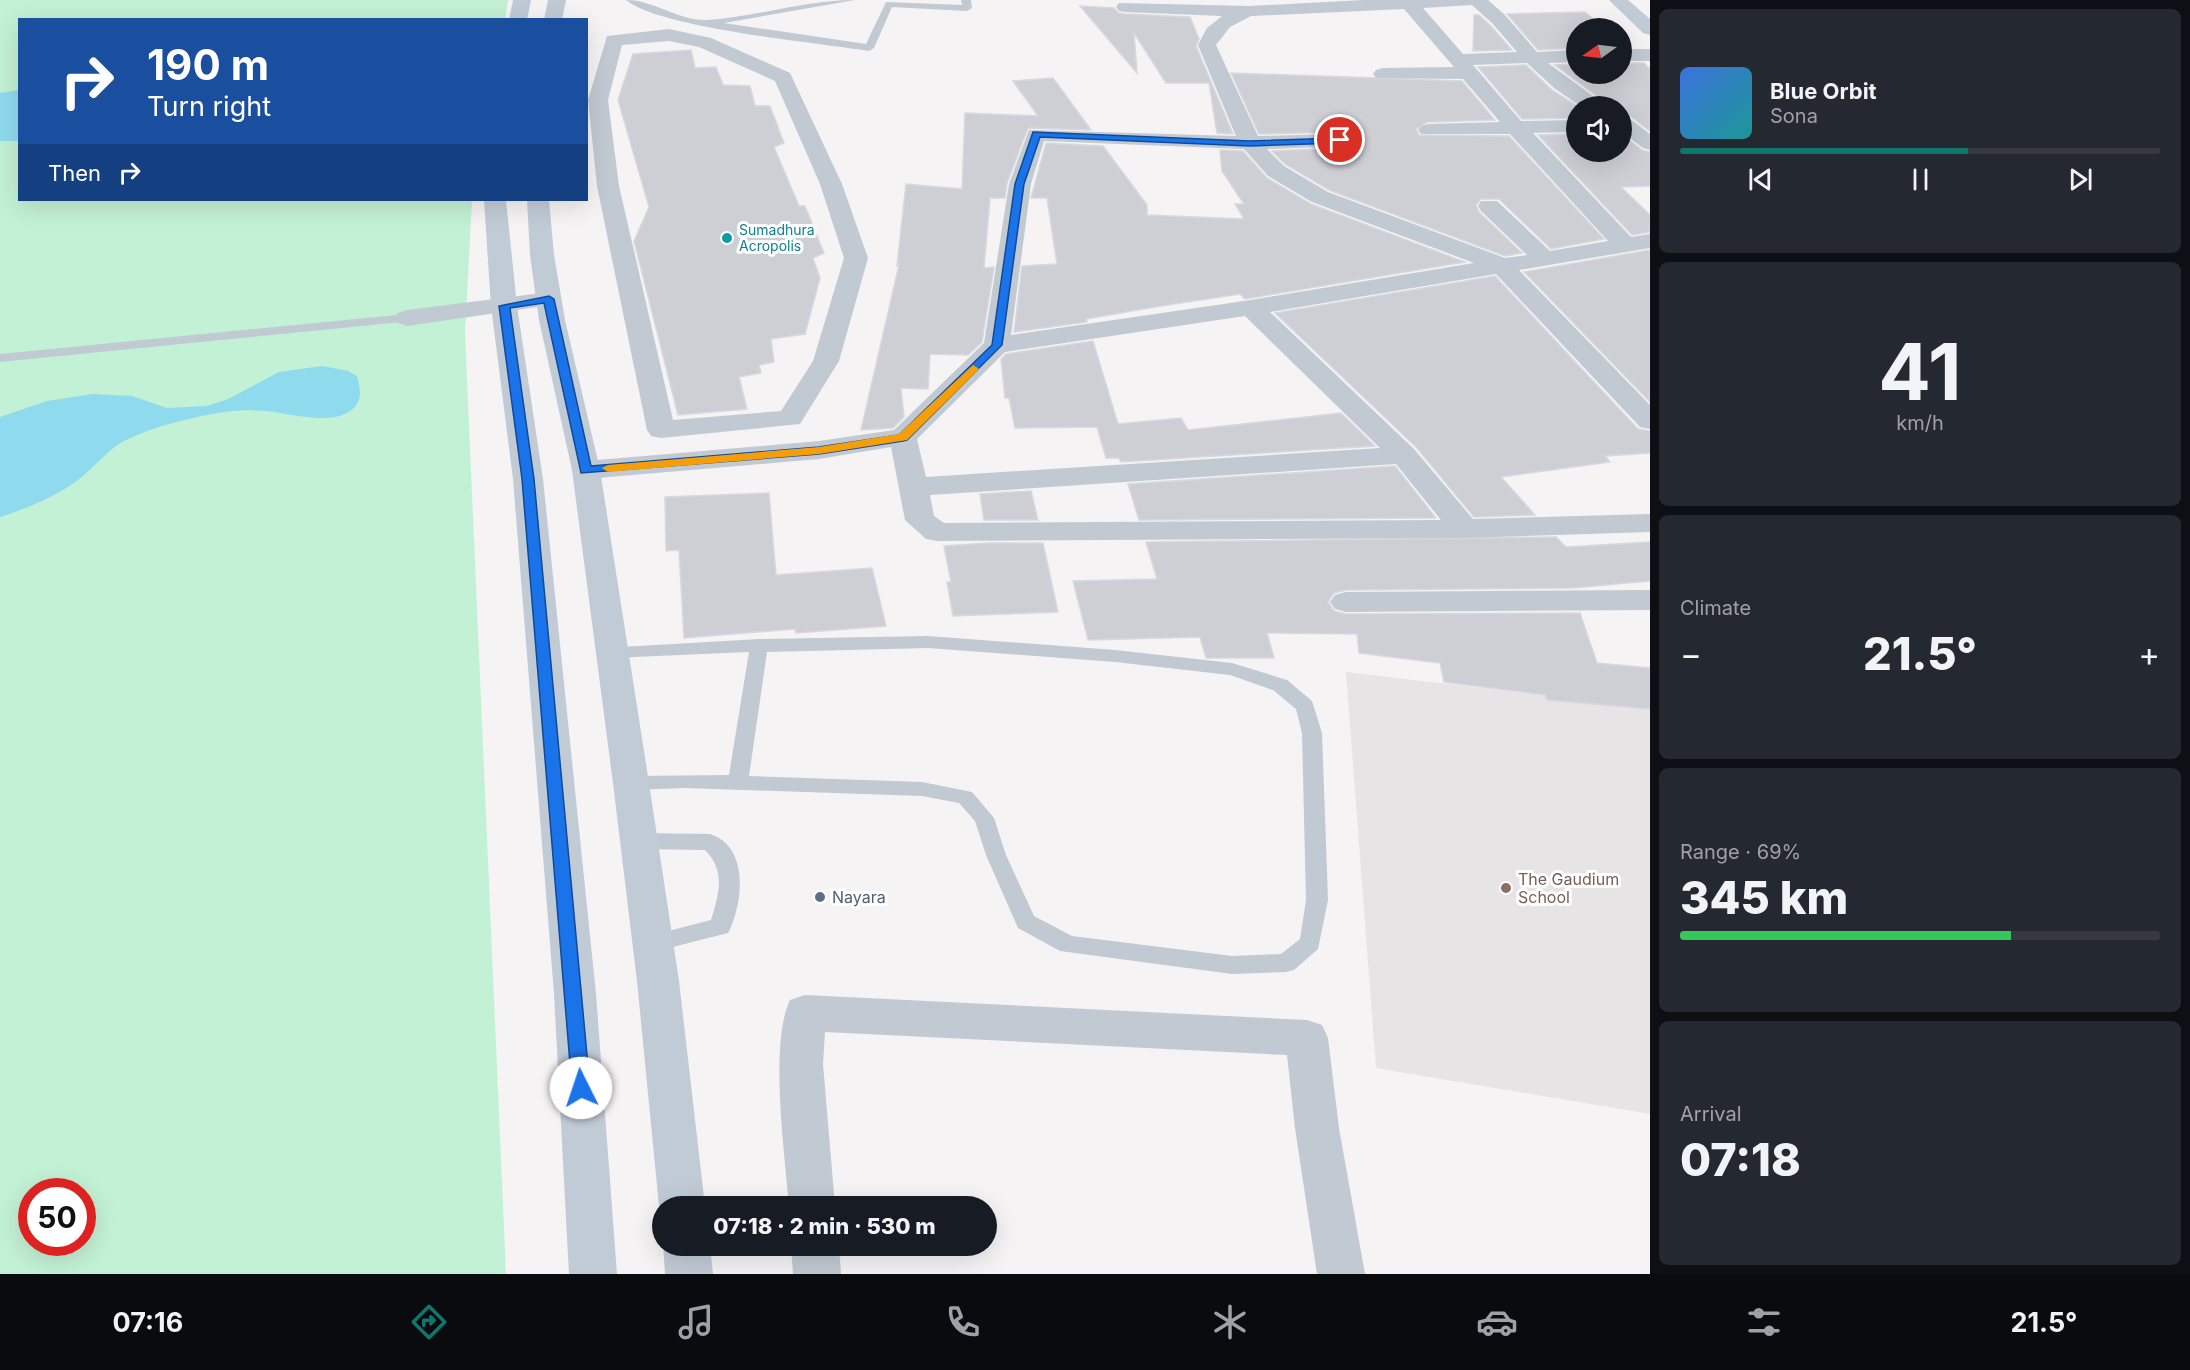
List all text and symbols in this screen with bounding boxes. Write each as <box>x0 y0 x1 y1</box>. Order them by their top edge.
north arrow <box>1566 18 1632 84</box>
map controls <box>1566 18 1632 162</box>
text: 190 m <box>147 39 269 90</box>
icon: right <box>48 42 126 120</box>
text: Blue Orbit <box>1770 78 1877 104</box>
text: Turn right <box>147 90 271 123</box>
button: sound <box>1566 96 1632 162</box>
text: Sona <box>1770 104 1818 128</box>
pin <box>1314 114 1365 165</box>
icon: arrive <box>1323 123 1356 156</box>
icon: right <box>113 156 146 189</box>
text: Then <box>48 160 101 186</box>
icon: previous <box>1744 163 1777 196</box>
icon: pause <box>1904 163 1937 196</box>
icon: next <box>2064 163 2097 196</box>
place label: Sumadhura Acropolis <box>739 221 815 254</box>
marker: Sumadhura Acropolis <box>720 231 734 245</box>
text: 41 <box>1878 324 1962 419</box>
text: km/h <box>1896 411 1944 435</box>
text: Climate <box>1680 596 1751 620</box>
text: 21.5° <box>1863 626 1977 681</box>
text: − <box>1680 634 1702 674</box>
text: + <box>2138 634 2160 674</box>
text: Range · 69% <box>1680 840 1801 864</box>
place label: The Gaudium School <box>1518 869 1619 907</box>
text: 345 km <box>1680 870 1848 925</box>
marker: The Gaudium School <box>1499 881 1513 895</box>
place label: Nayara <box>832 887 886 907</box>
marker: Nayara <box>813 890 827 904</box>
position arrow <box>549 1056 613 1120</box>
text: Arrival <box>1680 1102 1742 1126</box>
text: 07:18 <box>1680 1132 1801 1187</box>
speed limit sign: 50 <box>18 1178 96 1256</box>
text: 07:18 · 2 min · 530 m <box>713 1213 936 1239</box>
icon: directions <box>408 1301 450 1343</box>
icon: music <box>675 1301 717 1343</box>
icon: phone <box>942 1301 984 1343</box>
icon: climate <box>1209 1301 1251 1343</box>
icon: car <box>1476 1301 1518 1343</box>
icon: filters <box>1743 1301 1785 1343</box>
text: 07:16 <box>113 1306 183 1339</box>
text: 21.5° <box>2010 1306 2077 1339</box>

